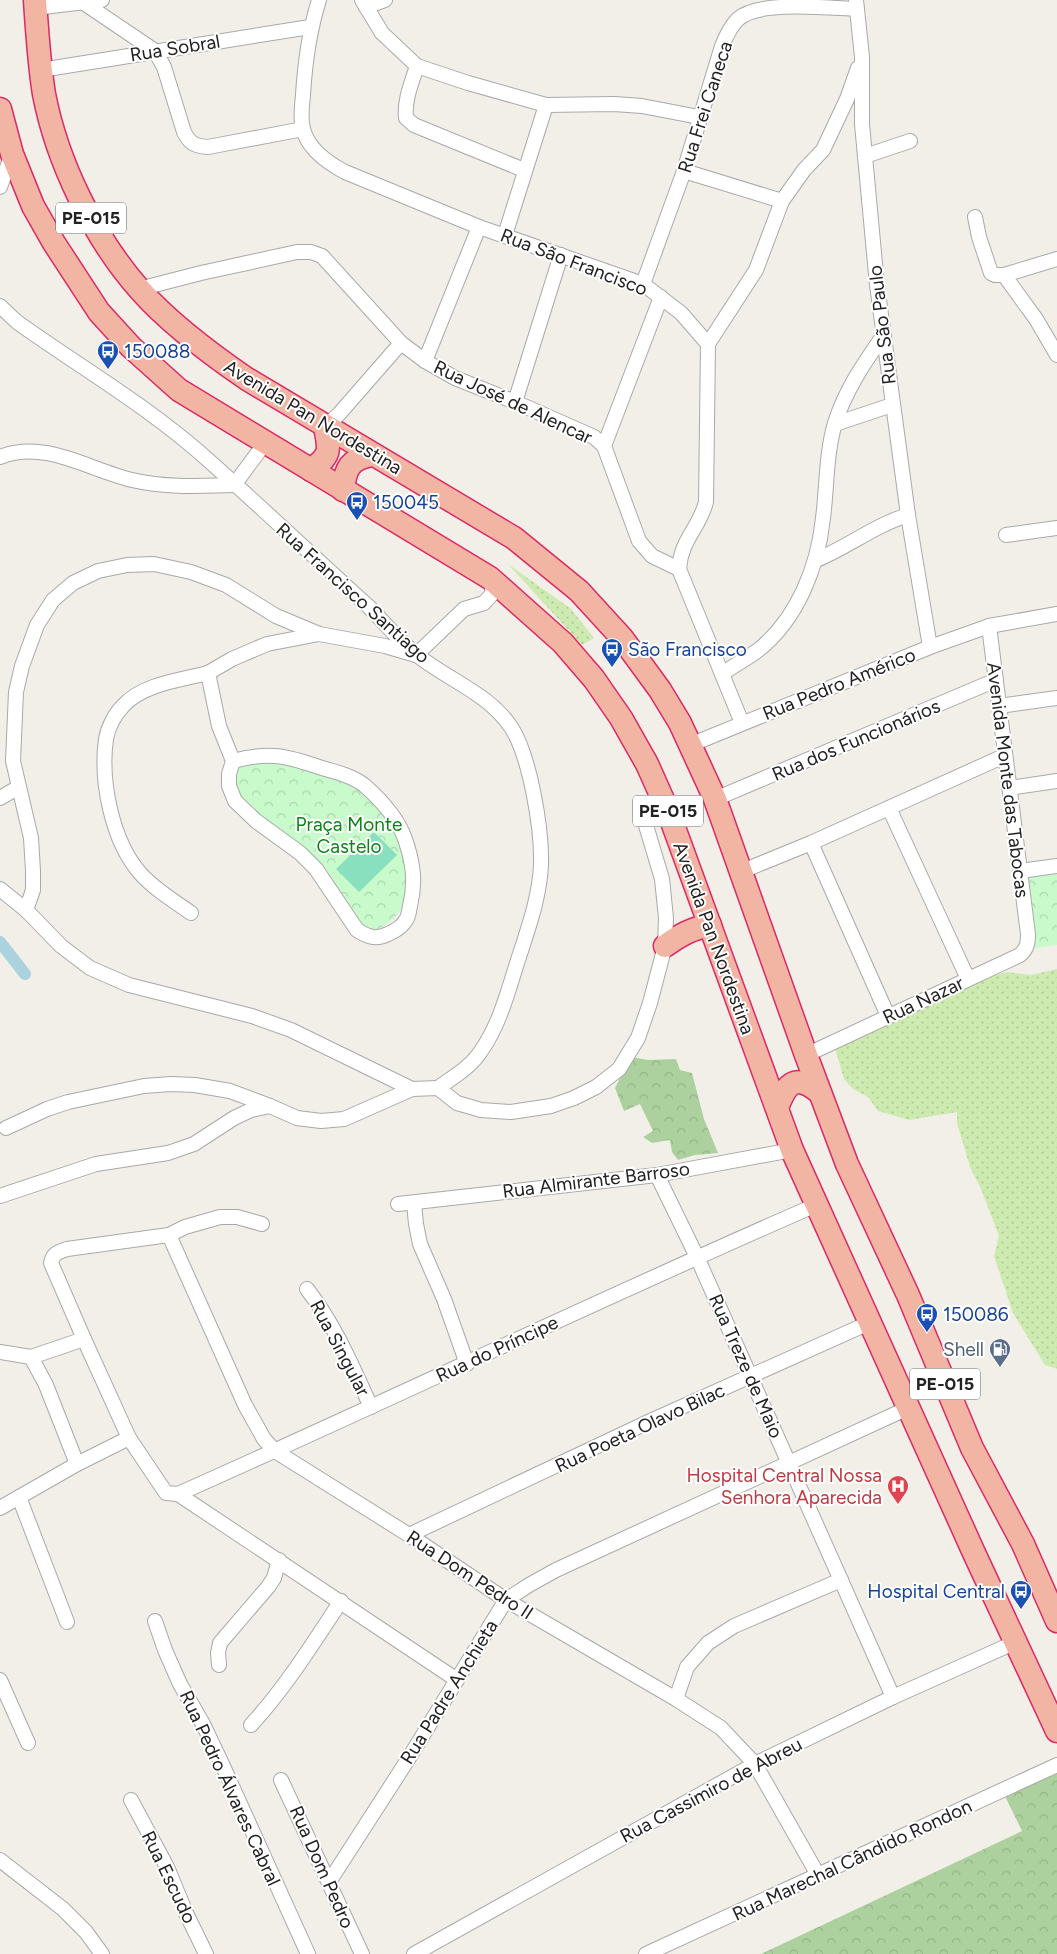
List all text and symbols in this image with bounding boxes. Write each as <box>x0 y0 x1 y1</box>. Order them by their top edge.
street label: Rua Sobral <box>128 30 222 66</box>
street label: Rua Frei Caneca <box>673 38 737 176</box>
road number: PE-015 <box>56 202 126 234</box>
street label: Rua São Francisco <box>497 223 651 301</box>
street label: Rua São Paulo <box>863 264 901 386</box>
bus stop icon: 150088 <box>96 339 120 370</box>
place label: 150088 <box>124 340 190 363</box>
street label: Avenida Pan Nordestina <box>220 355 406 479</box>
street label: Rua José de Alencar <box>430 355 596 449</box>
bus stop icon: 150045 <box>345 490 369 521</box>
place label: 150045 <box>373 491 439 514</box>
street label: Rua Francisco Santiago <box>271 518 435 668</box>
bus stop icon: São Francisco <box>600 637 624 668</box>
place label: São Francisco <box>628 638 747 661</box>
street label: Rua Pedro Américo <box>759 643 919 725</box>
street label: Avenida Monte das Tabocas <box>982 661 1034 899</box>
street label: Rua dos Funcionários <box>768 694 944 786</box>
road number: PE-015 <box>633 796 703 826</box>
park label: Praça Monte Castelo <box>296 813 402 858</box>
street label: Avenida Pan Nordestina <box>668 839 760 1037</box>
street label: Rua Nazar <box>879 971 968 1029</box>
street label: Rua Almirante Barroso <box>501 1157 691 1203</box>
street label: Rua Treze de Maio <box>704 1290 788 1442</box>
street label: Rua Singular <box>305 1296 375 1401</box>
bus stop icon: 150086 <box>915 1302 939 1333</box>
place label: 150086 <box>943 1303 1009 1326</box>
street label: Rua do Príncipe <box>432 1311 562 1387</box>
fuel station icon: Shell <box>988 1337 1012 1368</box>
place label: Shell <box>943 1338 984 1361</box>
road number: PE-015 <box>910 1368 980 1400</box>
street label: Rua Poeta Olavo Bilac <box>551 1379 729 1477</box>
place label: Hospital Central Nossa Senhora Aparecida <box>687 1464 882 1509</box>
hospital icon: Hospital Central Nossa Senhora Aparecida <box>886 1474 910 1505</box>
street label: Rua Dom Pedro II <box>402 1525 538 1625</box>
bus stop icon: Hospital Central <box>1009 1579 1033 1610</box>
place label: Hospital Central <box>867 1580 1005 1603</box>
street label: Rua Padre Anchieta <box>395 1616 503 1768</box>
street label: Rua Pedro Álvares Cabral <box>175 1687 285 1889</box>
street label: Rua Cassimiro de Abreu <box>616 1732 806 1848</box>
street label: Rua Marechal Cândido Rondon <box>729 1794 975 1926</box>
street label: Rua Dom Pedro <box>285 1802 359 1932</box>
street label: Rua Escudo <box>137 1827 201 1927</box>

